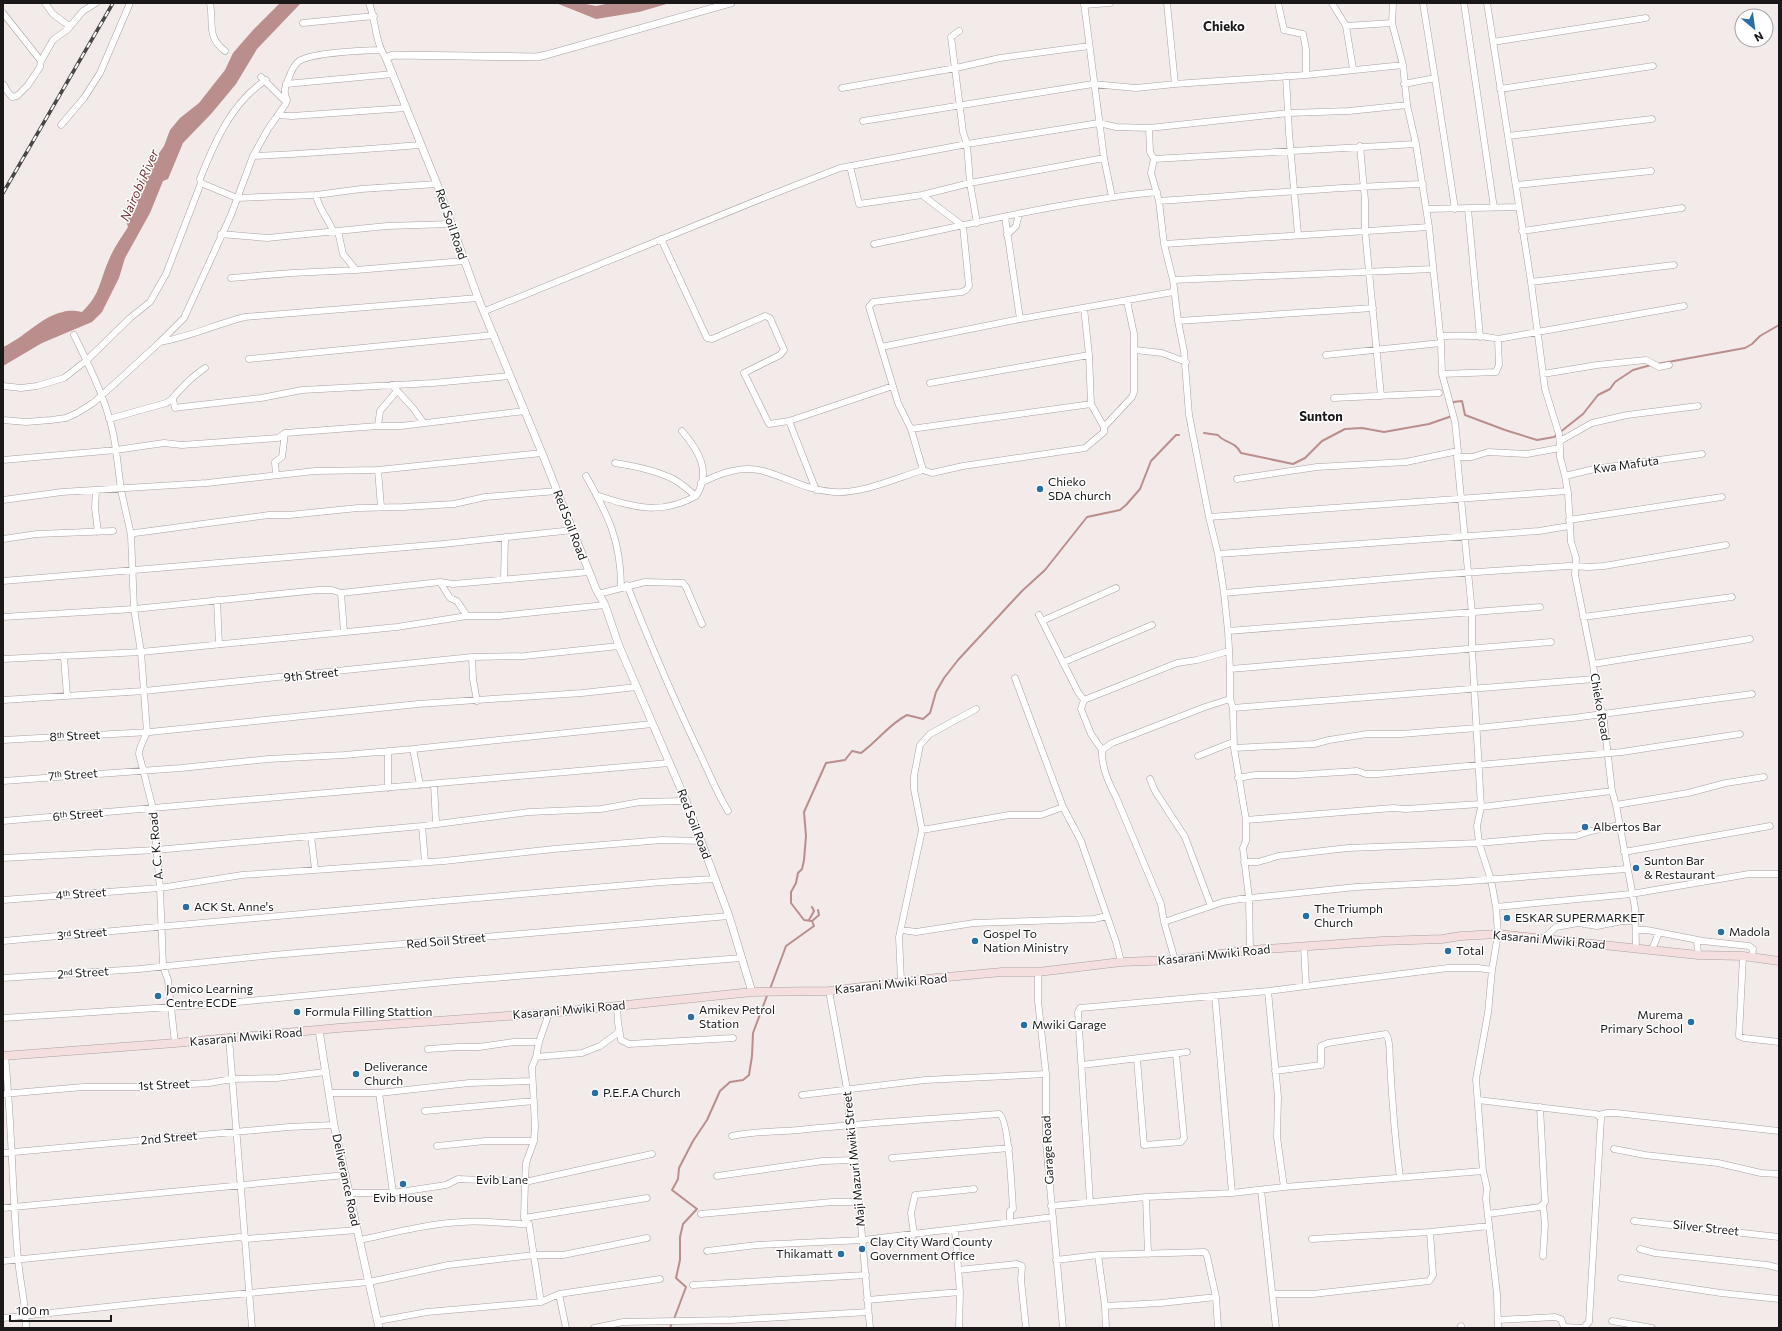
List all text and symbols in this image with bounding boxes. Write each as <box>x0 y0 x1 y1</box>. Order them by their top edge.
north arrow <box>1734 8 1774 48</box>
district label: Chieko <box>1203 18 1245 34</box>
text: N <box>1752 29 1766 45</box>
water label: Nairobi River <box>116 146 162 223</box>
street label: Red Soil Road <box>433 186 471 261</box>
district label: Sunton <box>1299 408 1343 424</box>
street label: Kwa Mafuta <box>1592 452 1660 476</box>
place label: Chieko SDA church <box>1048 474 1111 502</box>
marker: Chieko SDA church <box>1035 484 1045 494</box>
street label: Red Soil Road <box>551 488 591 562</box>
street label: 9th Street <box>283 664 339 684</box>
street label: Chieko Road <box>1588 672 1614 742</box>
street label: 8ᵗʰ Street <box>49 727 101 743</box>
street label: 7ᵗʰ Street <box>48 765 98 783</box>
street label: Red Soil Road <box>675 787 715 861</box>
street label: 6ᵗʰ Street <box>52 805 104 823</box>
street label: A. C. K. Road <box>145 812 165 881</box>
place label: Albertos Bar <box>1593 819 1661 833</box>
marker: Albertos Bar <box>1580 822 1590 832</box>
place label: Sunton Bar & Restaurant <box>1644 853 1715 881</box>
marker: Sunton Bar & Restaurant <box>1631 863 1641 873</box>
street label: 4ᵗʰ Street <box>55 884 107 902</box>
place label: ACK St. Anne's <box>194 899 274 913</box>
place label: The Triumph Church <box>1314 901 1383 929</box>
marker: ACK St. Anne's <box>181 902 191 912</box>
place label: ESKAR SUPERMARKET <box>1515 910 1645 924</box>
marker: The Triumph Church <box>1301 911 1311 921</box>
marker: ESKAR SUPERMARKET <box>1502 913 1512 923</box>
street label: 3ʳᵈ Street <box>56 924 108 942</box>
place label: Madola <box>1729 924 1770 938</box>
place label: Gospel To Nation Ministry <box>983 926 1069 954</box>
street label: Kasarani Mwiki Road <box>1492 927 1606 951</box>
marker: Madola <box>1716 927 1726 937</box>
street label: Red Soil Street <box>406 930 486 950</box>
marker: Gospel To Nation Ministry <box>970 936 980 946</box>
street label: Kasarani Mwiki Road <box>1157 941 1271 967</box>
place label: Total <box>1456 943 1484 957</box>
marker: Total <box>1443 946 1453 956</box>
street label: 2ⁿᵈ Street <box>57 963 109 981</box>
street label: Kasarani Mwiki Road <box>834 970 948 996</box>
place label: Jomico Learning Centre ECDE <box>166 981 254 1009</box>
marker: Jomico Learning Centre ECDE <box>153 991 163 1001</box>
street label: Kasarani Mwiki Road <box>512 997 626 1021</box>
place label: Amikev Petrol Station <box>699 1002 775 1030</box>
place label: Formula Filling Stattion <box>305 1004 432 1018</box>
marker: Formula Filling Stattion <box>292 1007 302 1017</box>
place label: Murema Primary School <box>1600 1007 1683 1035</box>
marker: Amikev Petrol Station <box>686 1012 696 1022</box>
place label: Mwiki Garage <box>1032 1017 1106 1031</box>
marker: Murema Primary School <box>1686 1017 1696 1027</box>
marker: Mwiki Garage <box>1019 1020 1029 1030</box>
street label: Kasarani Mwiki Road <box>189 1024 303 1048</box>
place label: Deliverance Church <box>364 1059 428 1087</box>
marker: Deliverance Church <box>351 1069 361 1079</box>
street label: 1st Street <box>138 1076 190 1092</box>
place label: P.E.F.A Church <box>603 1085 681 1099</box>
marker: P.E.F.A Church <box>590 1088 600 1098</box>
street label: Maji Mazuri Mwiki Street <box>839 1091 867 1228</box>
street label: Garage Road <box>1038 1115 1056 1185</box>
street label: 2nd Street <box>140 1128 198 1146</box>
street label: Deliverance Road <box>330 1132 364 1227</box>
street label: Evib Lane <box>476 1172 528 1186</box>
marker: Evib House <box>398 1179 408 1189</box>
place label: Evib House <box>373 1190 433 1204</box>
street label: Silver Street <box>1672 1217 1740 1237</box>
place label: Clay City Ward County Government Office <box>870 1234 992 1262</box>
marker: Clay City Ward County Government Office <box>857 1244 867 1254</box>
place label: Thikamatt <box>776 1246 833 1260</box>
marker: Thikamatt <box>836 1249 846 1259</box>
scale bar <box>10 1297 111 1323</box>
text: 100 m <box>16 1303 50 1317</box>

